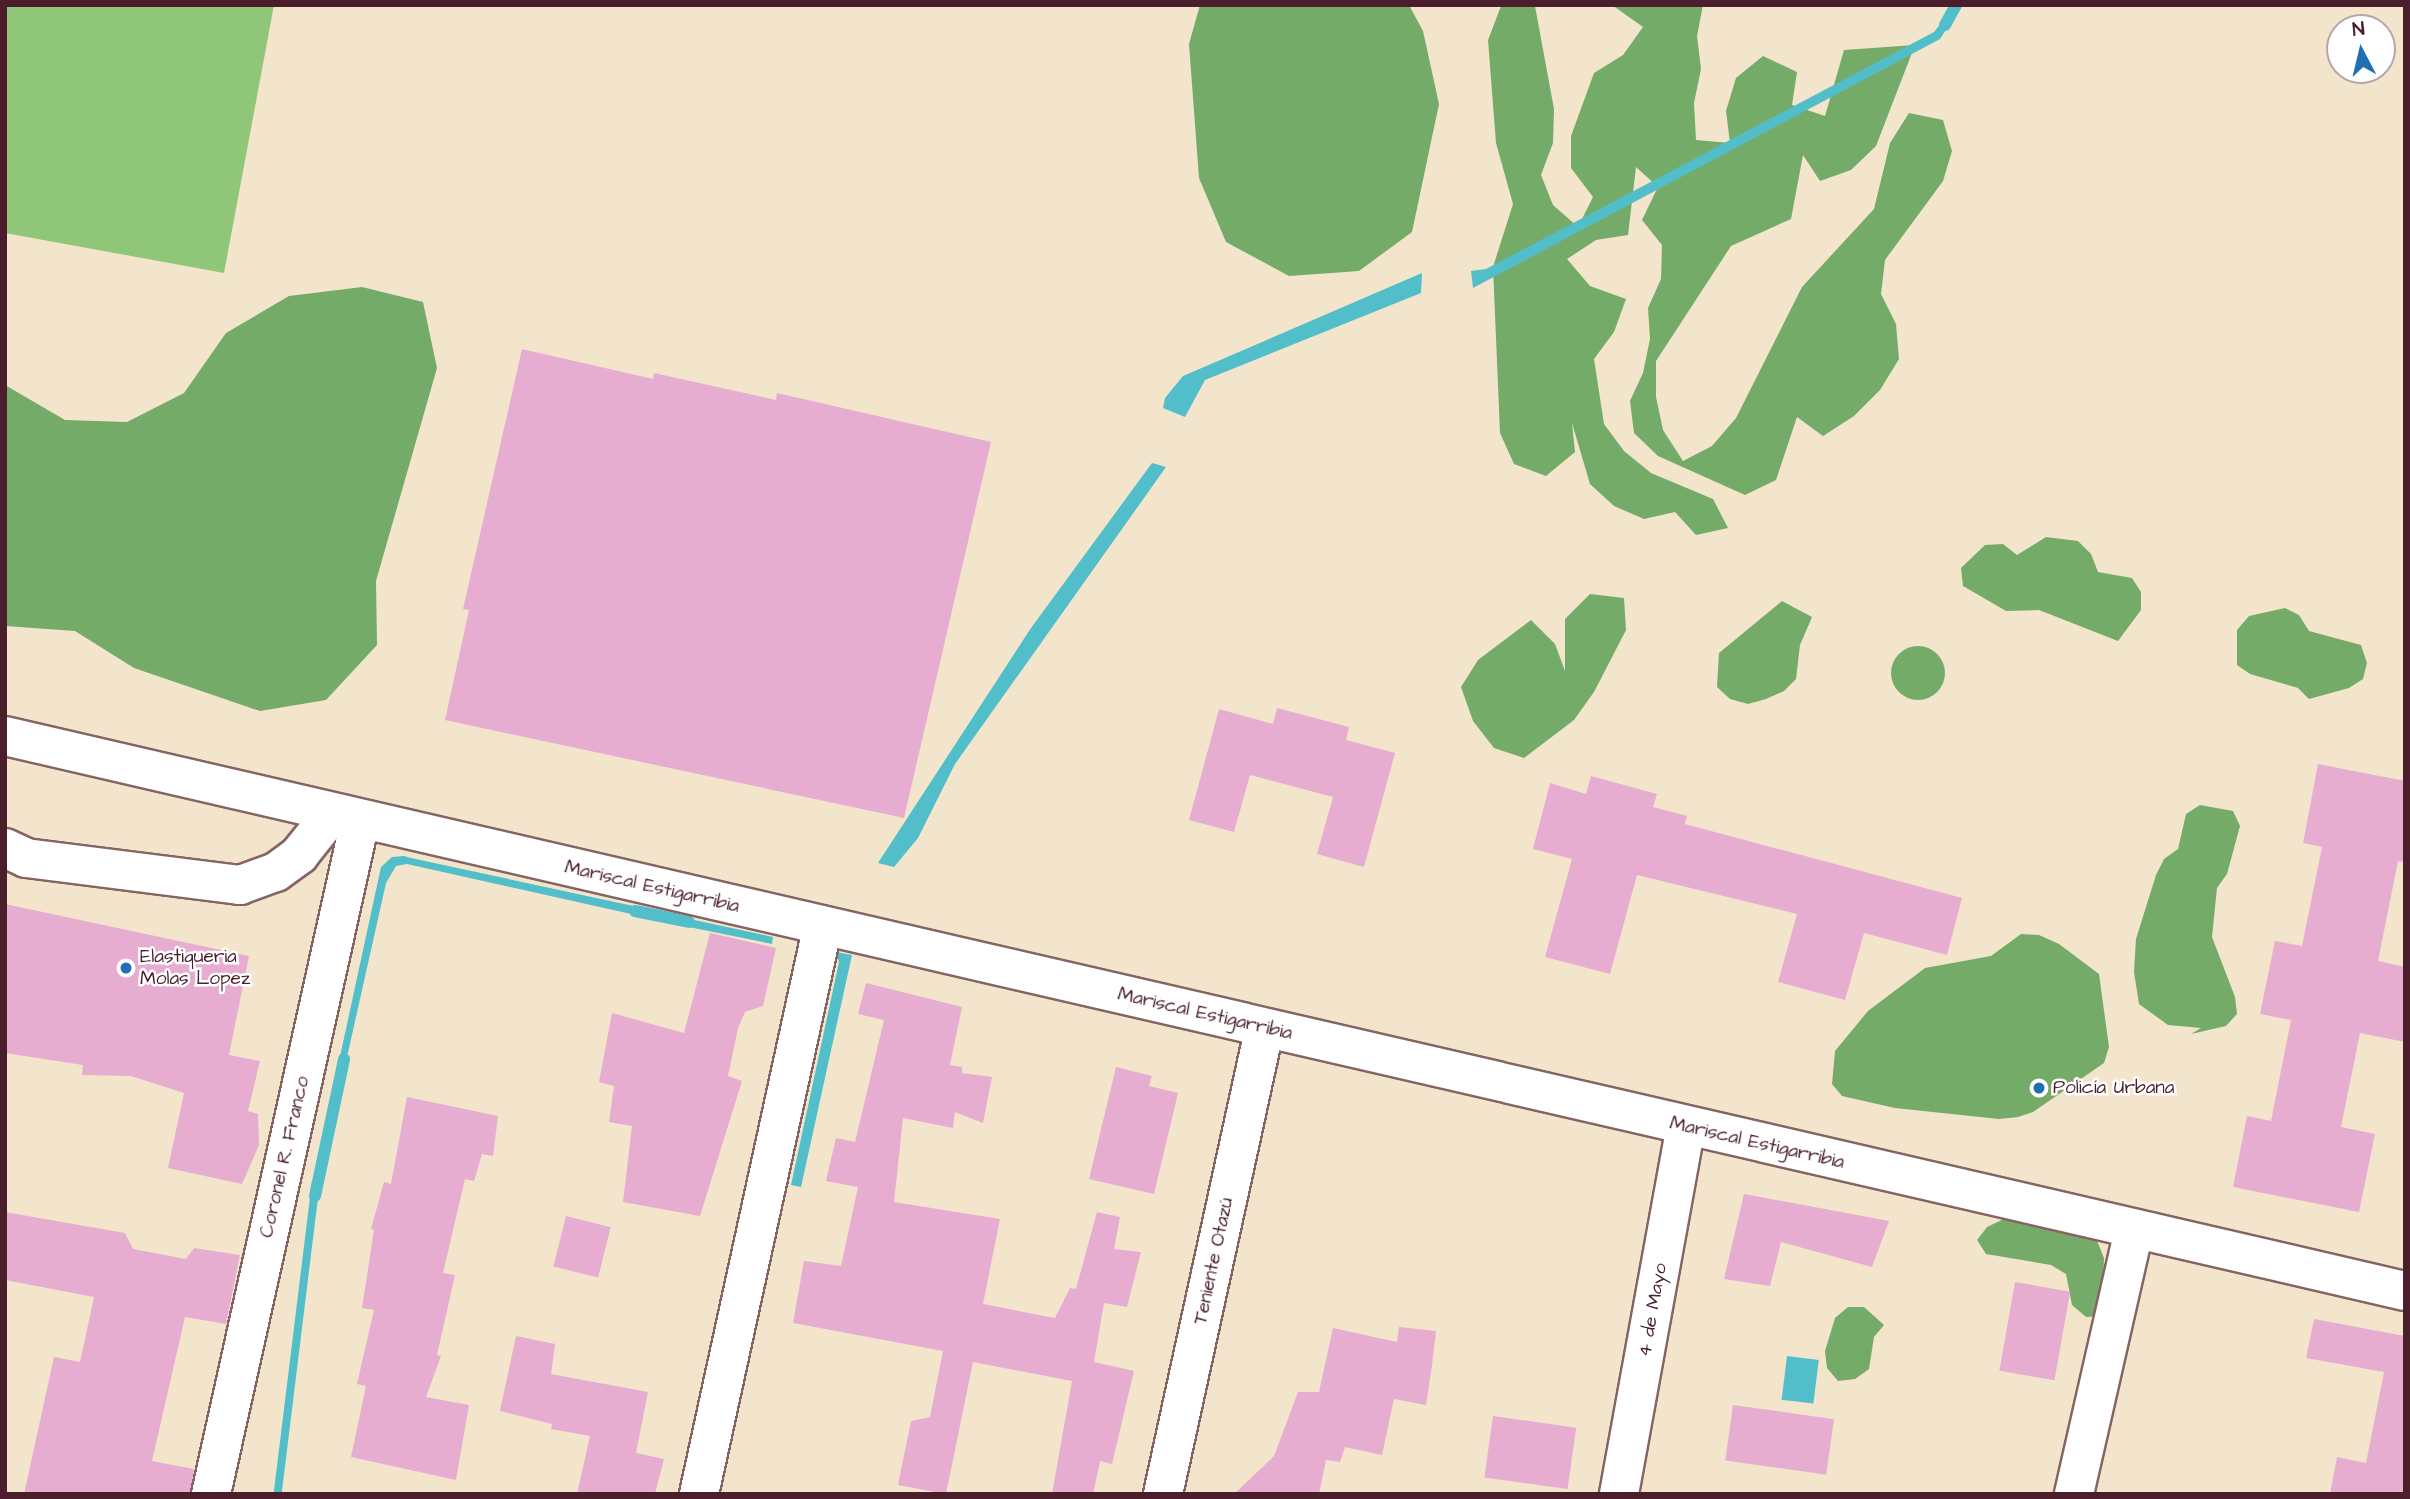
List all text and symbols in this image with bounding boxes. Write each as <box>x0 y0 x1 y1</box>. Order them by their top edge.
north arrow <box>2326 14 2396 84</box>
text: N <box>2351 16 2366 44</box>
street label: Mariscal Estigarribia <box>563 856 741 918</box>
place label: Elastiqueria Molas Lopez <box>140 946 250 990</box>
marker: Elastiqueria Molas Lopez <box>118 960 134 976</box>
street label: Mariscal Estigarribia <box>1116 983 1294 1045</box>
street label: Coronel R. Franco <box>255 1074 315 1240</box>
place label: Policía Urbana <box>2053 1077 2174 1099</box>
marker: Policía Urbana <box>2031 1080 2047 1096</box>
street label: Mariscal Estigarribia <box>1668 1112 1846 1174</box>
street label: Teniente Otazú <box>1189 1196 1239 1326</box>
street label: 4 de Mayo <box>1634 1261 1672 1359</box>

